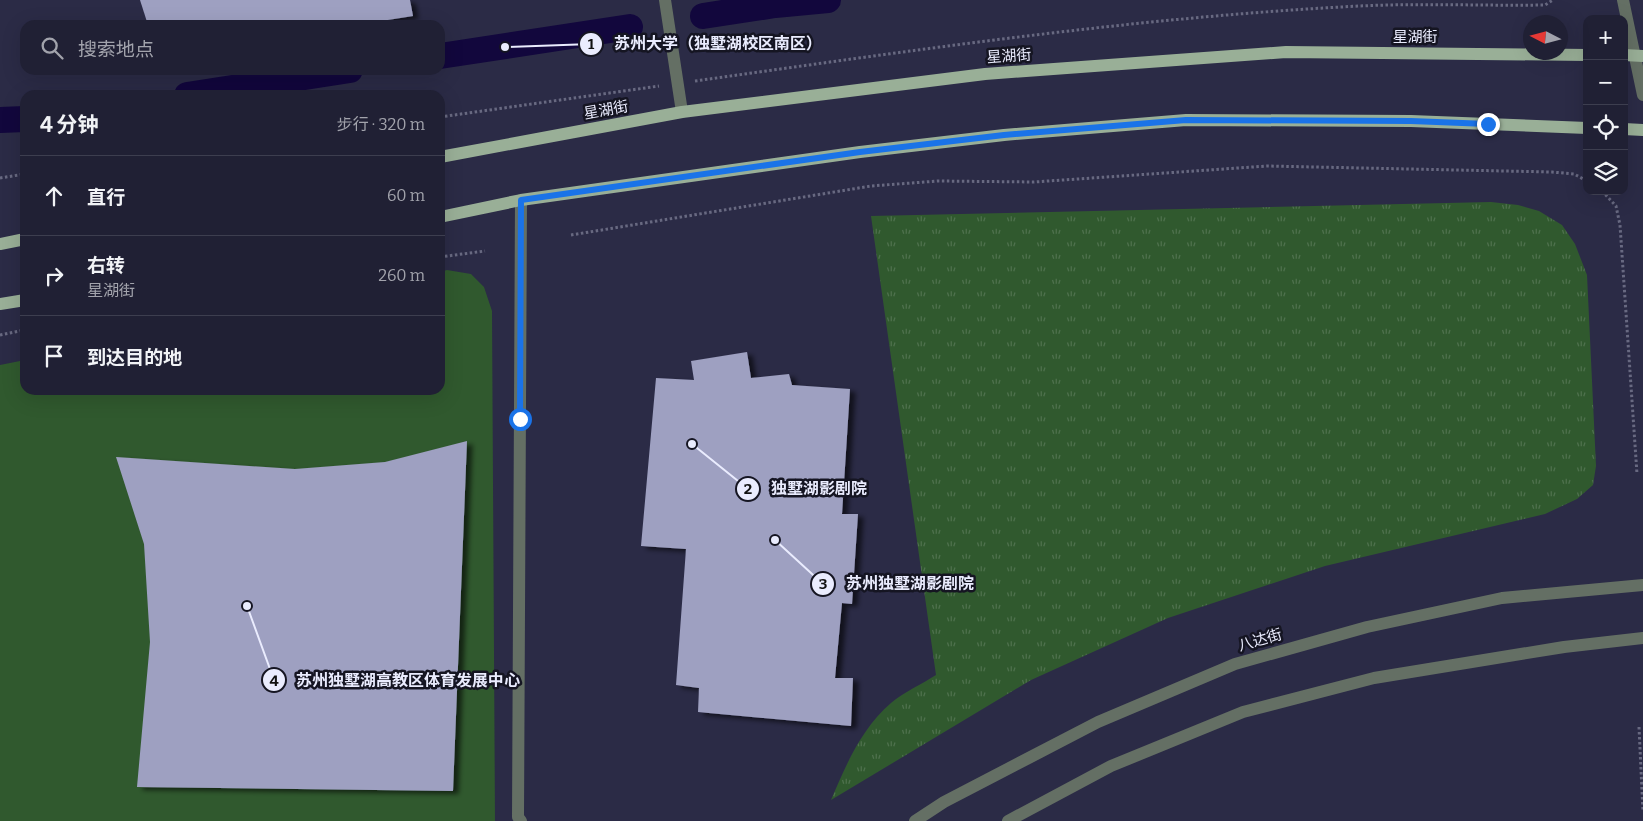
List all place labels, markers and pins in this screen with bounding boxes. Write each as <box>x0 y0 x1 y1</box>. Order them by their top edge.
callout: 苏州大学（独墅湖校区南区） <box>579 28 832 59</box>
callout: 独墅湖影剧院 <box>736 473 877 504</box>
callout: 苏州独墅湖影剧院 <box>811 568 984 599</box>
callout: 苏州独墅湖高教区体育发展中心 <box>261 665 530 696</box>

